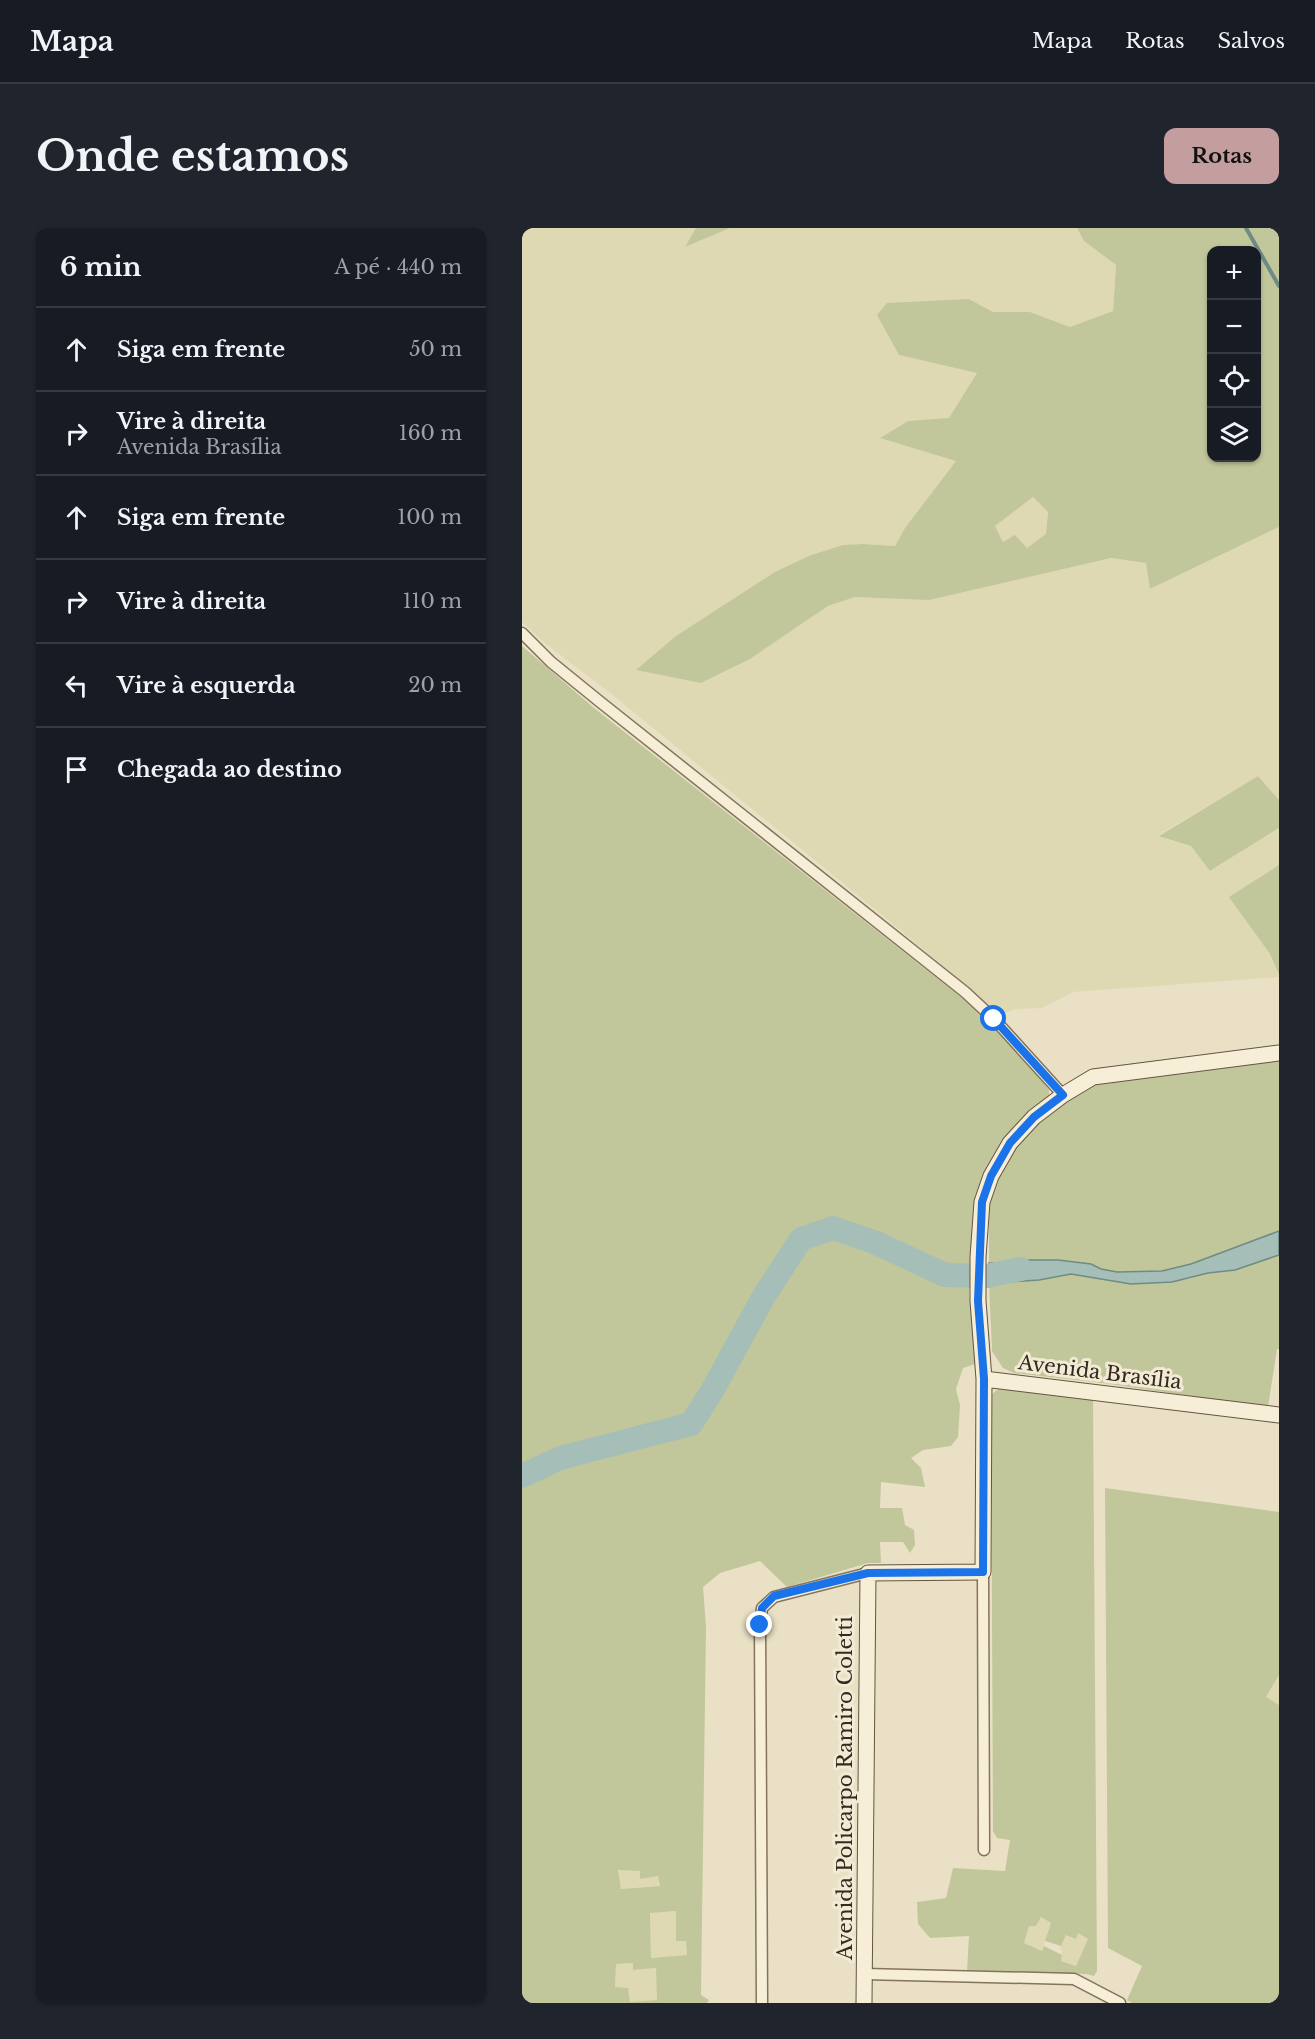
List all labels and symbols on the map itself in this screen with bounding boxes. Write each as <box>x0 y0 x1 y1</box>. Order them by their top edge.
route start <box>980 1005 1006 1031</box>
street label: Avenida Brasília <box>1016 1350 1184 1394</box>
route end <box>746 1611 772 1637</box>
street label: Avenida Policarpo Ramiro Coletti <box>833 1616 857 1961</box>

